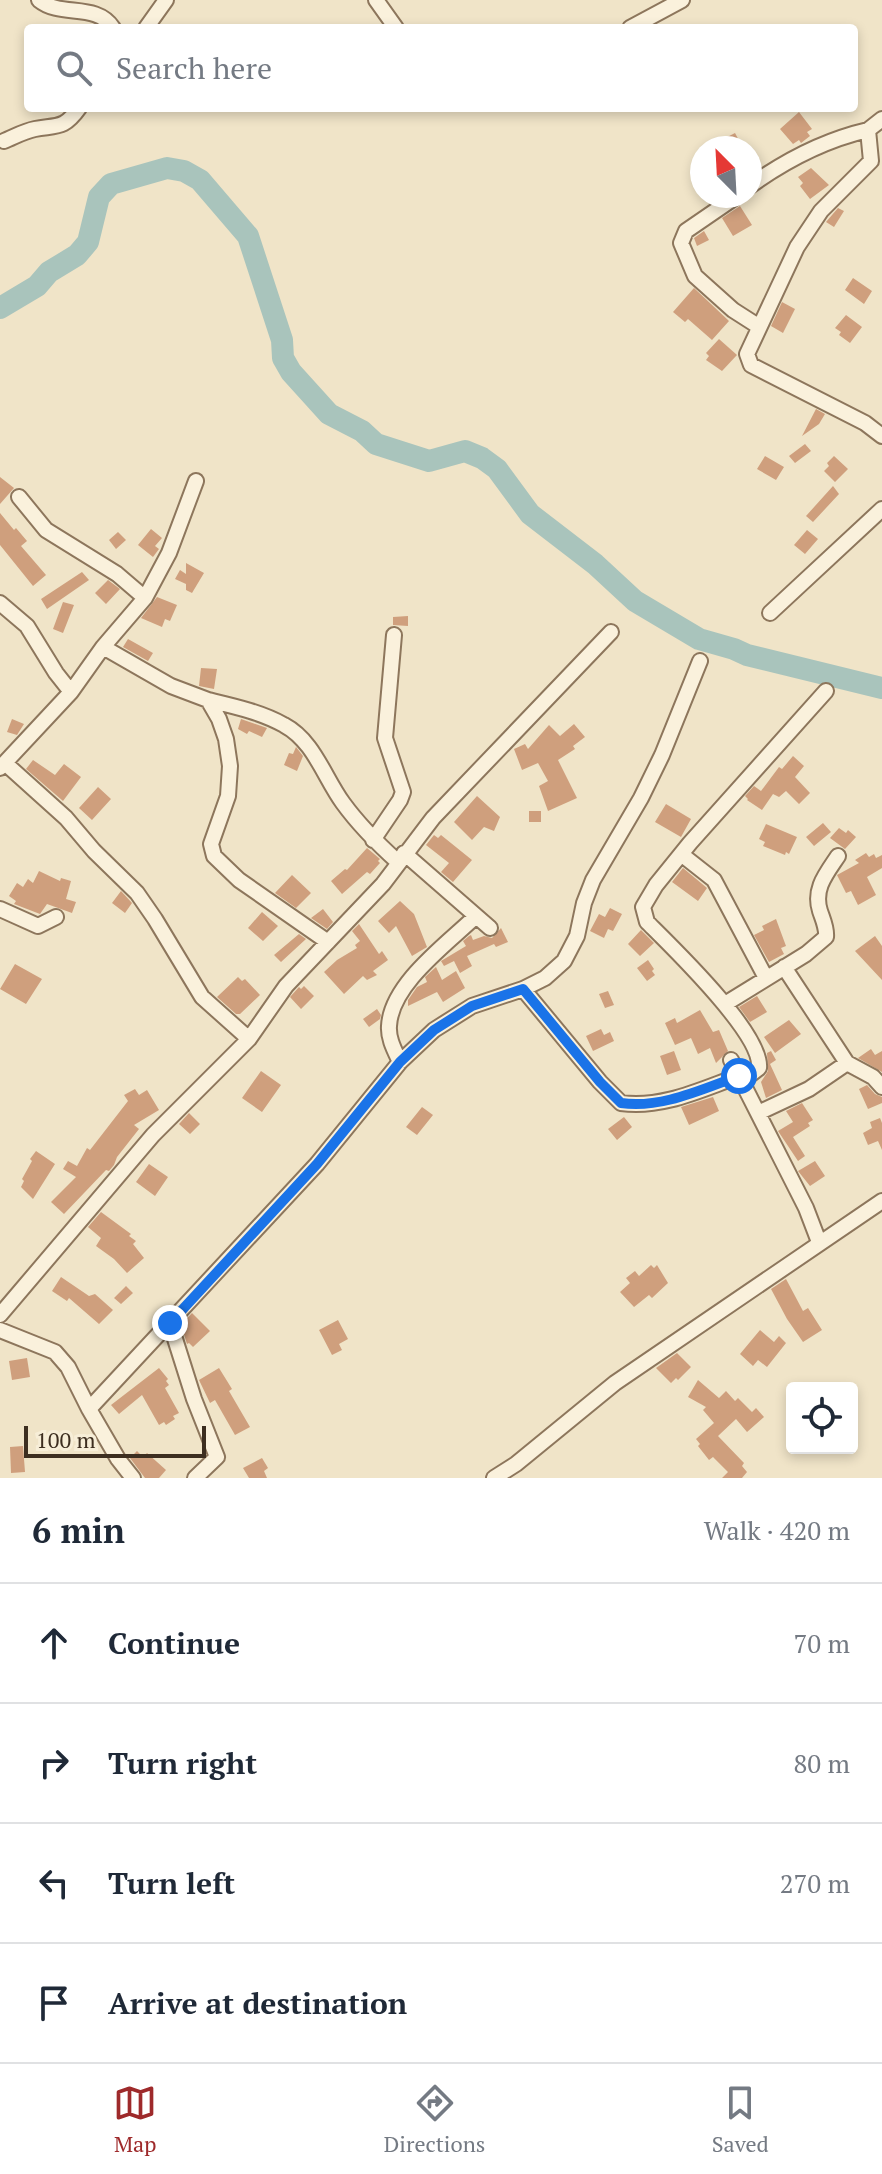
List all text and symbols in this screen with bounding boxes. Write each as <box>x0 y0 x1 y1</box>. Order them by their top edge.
search box <box>24 24 858 112</box>
icon: search <box>52 46 96 90</box>
text: Search here <box>116 48 272 88</box>
north arrow <box>690 136 762 208</box>
route start <box>721 1058 757 1094</box>
route end <box>152 1305 188 1341</box>
map controls <box>786 1382 858 1454</box>
button: locate <box>786 1382 858 1454</box>
scale bar <box>24 1422 206 1458</box>
text: 100 m <box>36 1425 96 1454</box>
text: 6 min <box>32 1508 125 1553</box>
text: Walk · 420 m <box>704 1513 850 1547</box>
icon: ahead <box>32 1621 76 1665</box>
text: Continue <box>108 1623 240 1663</box>
text: 70 m <box>794 1626 850 1660</box>
icon: right <box>32 1741 76 1785</box>
text: Turn right <box>108 1743 257 1783</box>
text: 80 m <box>794 1746 850 1780</box>
icon: left <box>32 1861 76 1905</box>
text: Turn left <box>108 1863 235 1903</box>
text: 270 m <box>780 1866 850 1900</box>
icon: arrive <box>32 1981 76 2025</box>
text: Arrive at destination <box>108 1983 407 2023</box>
tab: Map <box>113 2081 157 2158</box>
tab: Directions <box>384 2081 485 2158</box>
tab: Saved <box>712 2081 769 2158</box>

